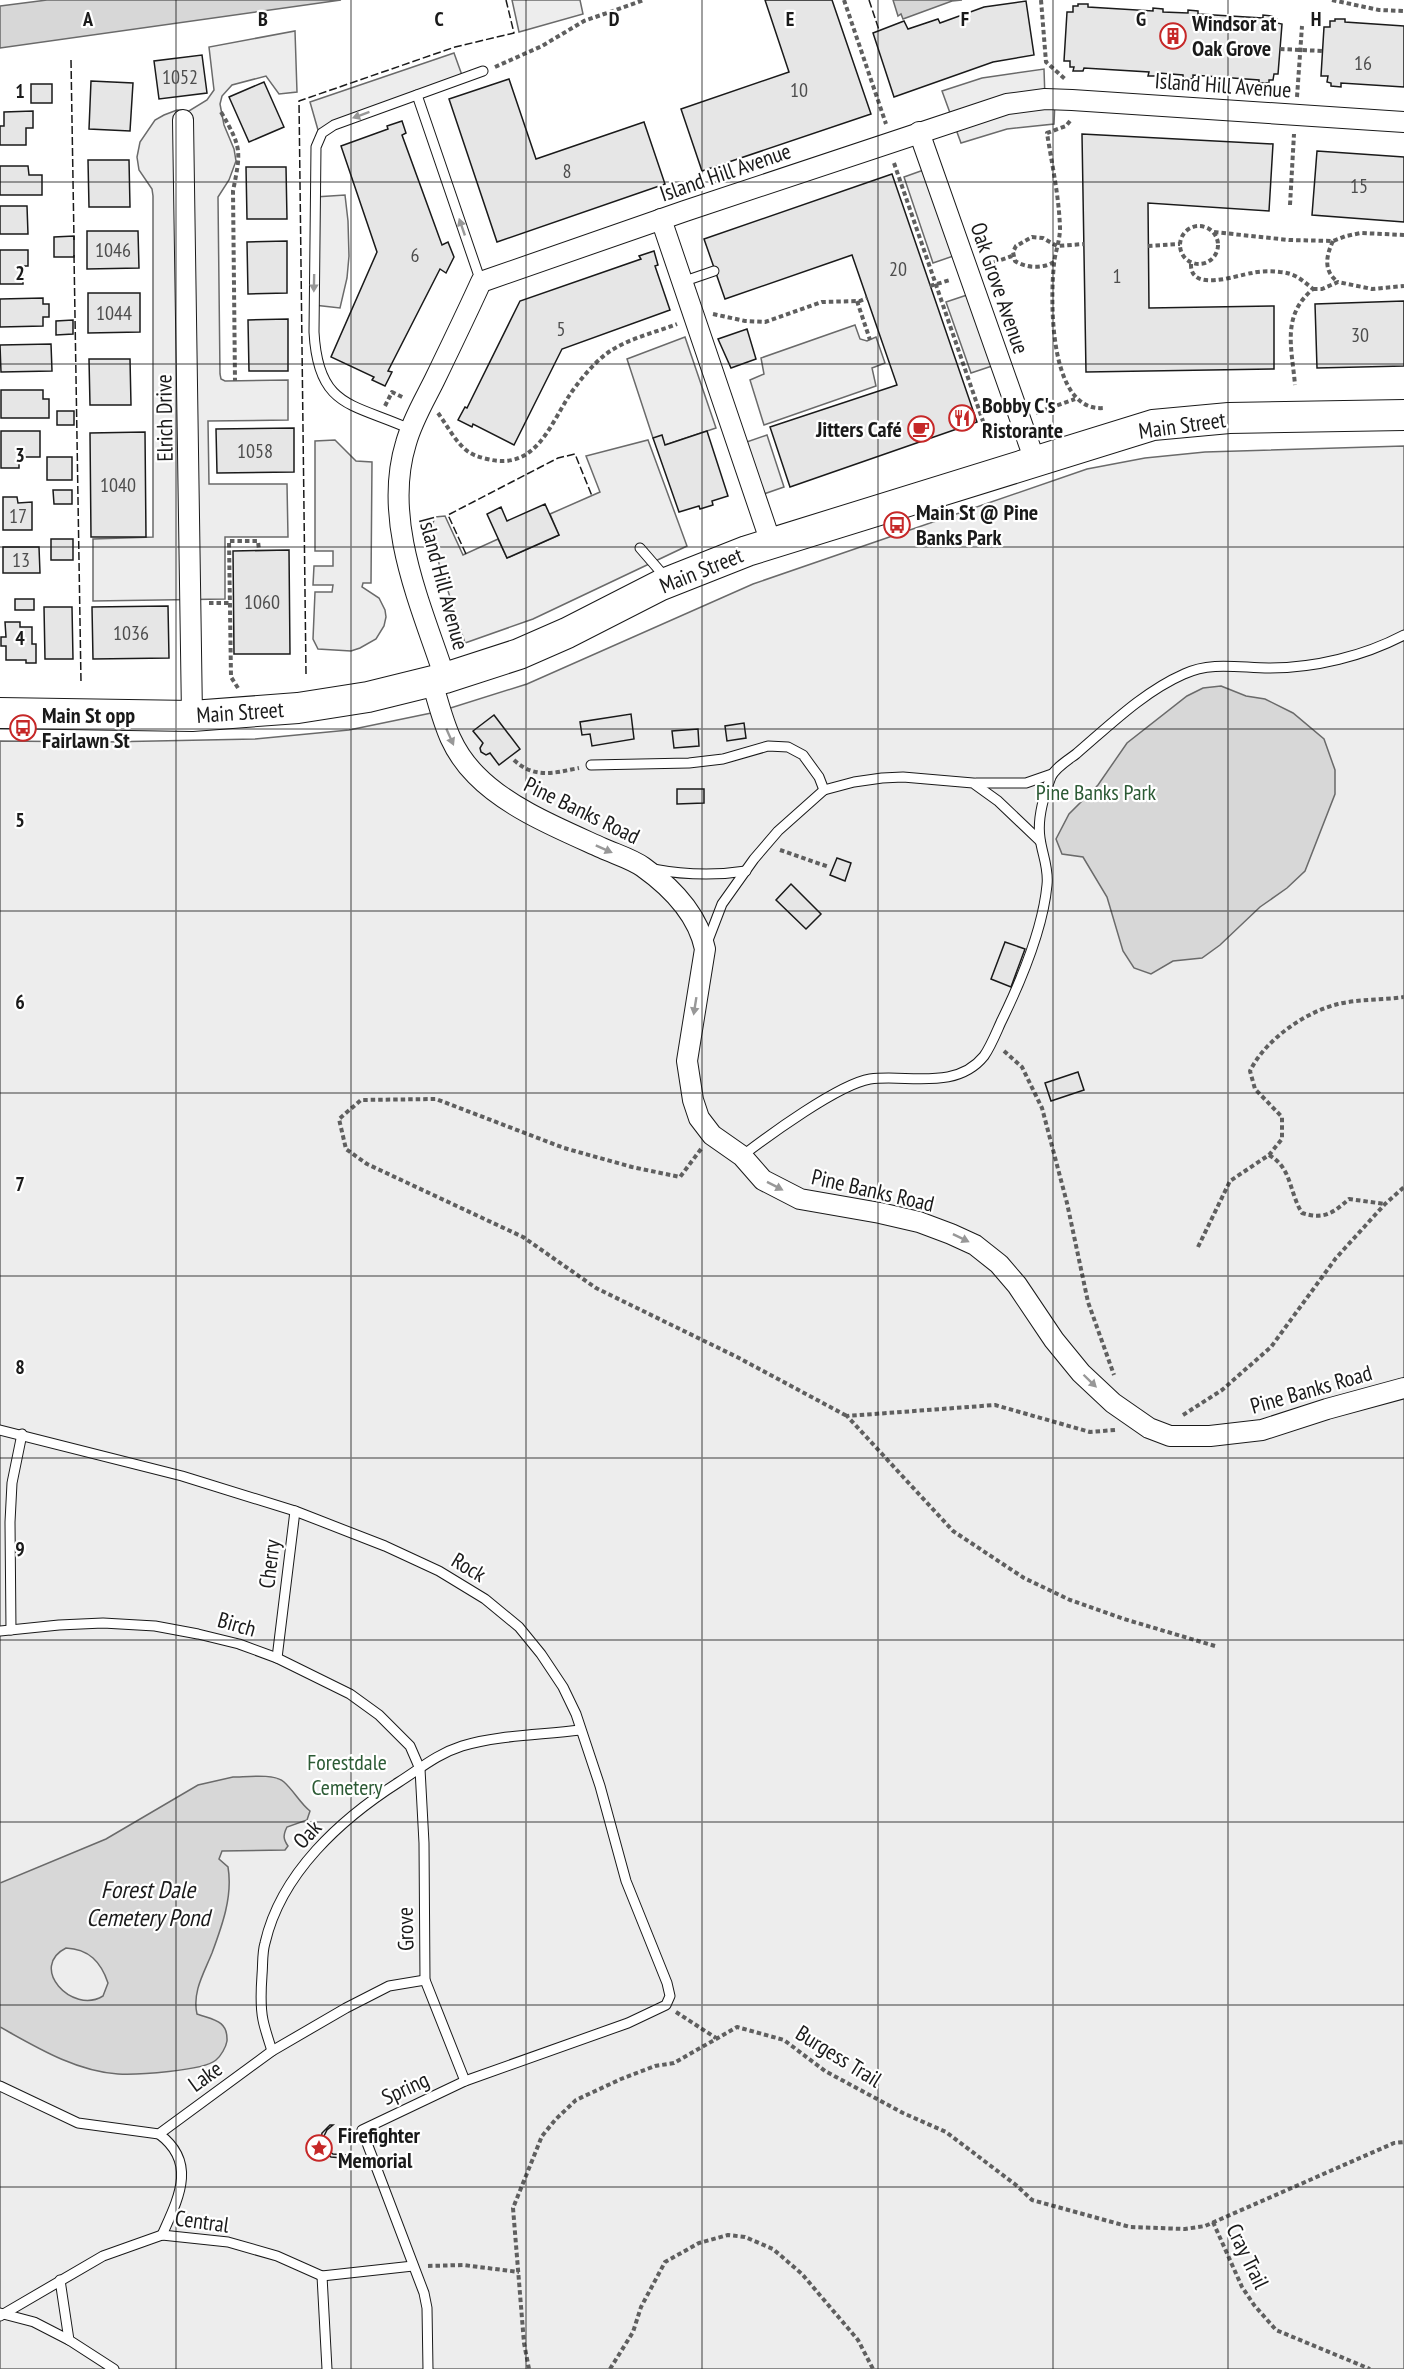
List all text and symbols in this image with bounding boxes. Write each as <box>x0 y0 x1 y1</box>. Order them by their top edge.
text: A <box>82 6 94 32</box>
text: B <box>258 6 268 32</box>
text: C <box>434 6 444 32</box>
text: D <box>609 6 620 32</box>
text: E <box>786 6 794 32</box>
text: F <box>961 6 969 32</box>
text: G <box>1136 6 1146 32</box>
text: H <box>1311 6 1321 32</box>
place label: Windsor at Oak Grove <box>1191 9 1277 62</box>
building icon: Windsor at Oak Grove <box>1158 21 1188 51</box>
house number: 16 <box>1354 50 1372 76</box>
house number: 1052 <box>162 64 198 90</box>
street label: Island Hill Avenue <box>1154 66 1292 104</box>
house number: 10 <box>790 77 808 103</box>
text: 1 <box>15 78 25 104</box>
one-way arrow <box>352 110 370 120</box>
street label: Island Hill Avenue <box>656 136 794 208</box>
house number: 8 <box>563 158 572 184</box>
house number: 15 <box>1350 173 1368 199</box>
one-way arrow <box>457 218 467 236</box>
street label: Oak Grove Avenue <box>964 219 1036 357</box>
house number: 1046 <box>95 237 131 263</box>
house number: 6 <box>411 242 420 268</box>
house number: 20 <box>889 256 907 282</box>
text: 2 <box>15 260 25 286</box>
house number: 1 <box>1113 263 1122 289</box>
one-way arrow <box>310 273 319 292</box>
house number: 1044 <box>96 300 132 326</box>
house number: 5 <box>557 316 566 342</box>
house number: 30 <box>1351 322 1369 348</box>
street label: Elrich Drive <box>149 374 179 462</box>
place label: Bobby C's Ristorante <box>982 391 1063 444</box>
restaurant icon: Bobby C's Ristorante <box>947 403 977 433</box>
street label: Main Street <box>1137 405 1227 445</box>
cafe icon: Jitters Café <box>906 414 936 444</box>
place label: Jitters Café <box>815 415 902 443</box>
house number: 1058 <box>237 438 273 464</box>
text: 3 <box>15 442 25 468</box>
house number: 1040 <box>100 472 136 498</box>
place label: Main St @ Pine Banks Park <box>916 498 1038 551</box>
house number: 17 <box>9 503 27 529</box>
bus stop icon: Main St @ Pine Banks Park <box>882 510 912 540</box>
street label: Island Hill Avenue <box>413 513 475 653</box>
street label: Main Street <box>655 541 747 599</box>
house number: 13 <box>12 547 30 573</box>
house number: 1060 <box>244 589 280 615</box>
house number: 1036 <box>113 620 149 646</box>
text: 4 <box>15 625 25 651</box>
street label: Main Street <box>195 695 285 729</box>
place label: Main St opp Fairlawn St <box>42 701 135 754</box>
bus stop icon: Main St opp Fairlawn St <box>8 713 38 743</box>
one-way arrow <box>445 729 455 747</box>
street label: Pine Banks Road <box>520 770 644 850</box>
park label: Pine Banks Park <box>1036 778 1157 806</box>
text: 5 <box>15 807 25 833</box>
one-way arrow <box>595 844 613 854</box>
text: 6 <box>15 989 25 1015</box>
one-way arrow <box>690 997 699 1016</box>
street label: Pine Banks Road <box>809 1162 937 1218</box>
text: 7 <box>15 1171 25 1197</box>
one-way arrow <box>766 1181 783 1190</box>
one-way arrow <box>952 1234 969 1243</box>
text: 8 <box>15 1354 25 1380</box>
street label: Pine Banks Road <box>1247 1358 1375 1420</box>
one-way arrow <box>1083 1374 1097 1388</box>
text: 9 <box>15 1536 25 1562</box>
street label: Cherry <box>252 1537 286 1590</box>
street label: Rock <box>447 1546 492 1588</box>
street label: Birch <box>215 1605 259 1643</box>
park label: Forestdale Cemetery <box>307 1748 387 1801</box>
street label: Oak <box>287 1813 328 1854</box>
water label: Forest Dale Cemetery Pond <box>86 1874 213 1933</box>
street label: Grove <box>391 1907 419 1951</box>
street label: Burgess Trail <box>791 2019 888 2094</box>
street label: Lake <box>183 2054 227 2098</box>
street label: Spring <box>377 2065 433 2111</box>
place label: Firefighter Memorial <box>338 2121 421 2174</box>
place icon: Firefighter Memorial <box>304 2133 334 2163</box>
street label: Central <box>173 2203 232 2239</box>
street label: Cray Trail <box>1220 2219 1276 2294</box>

